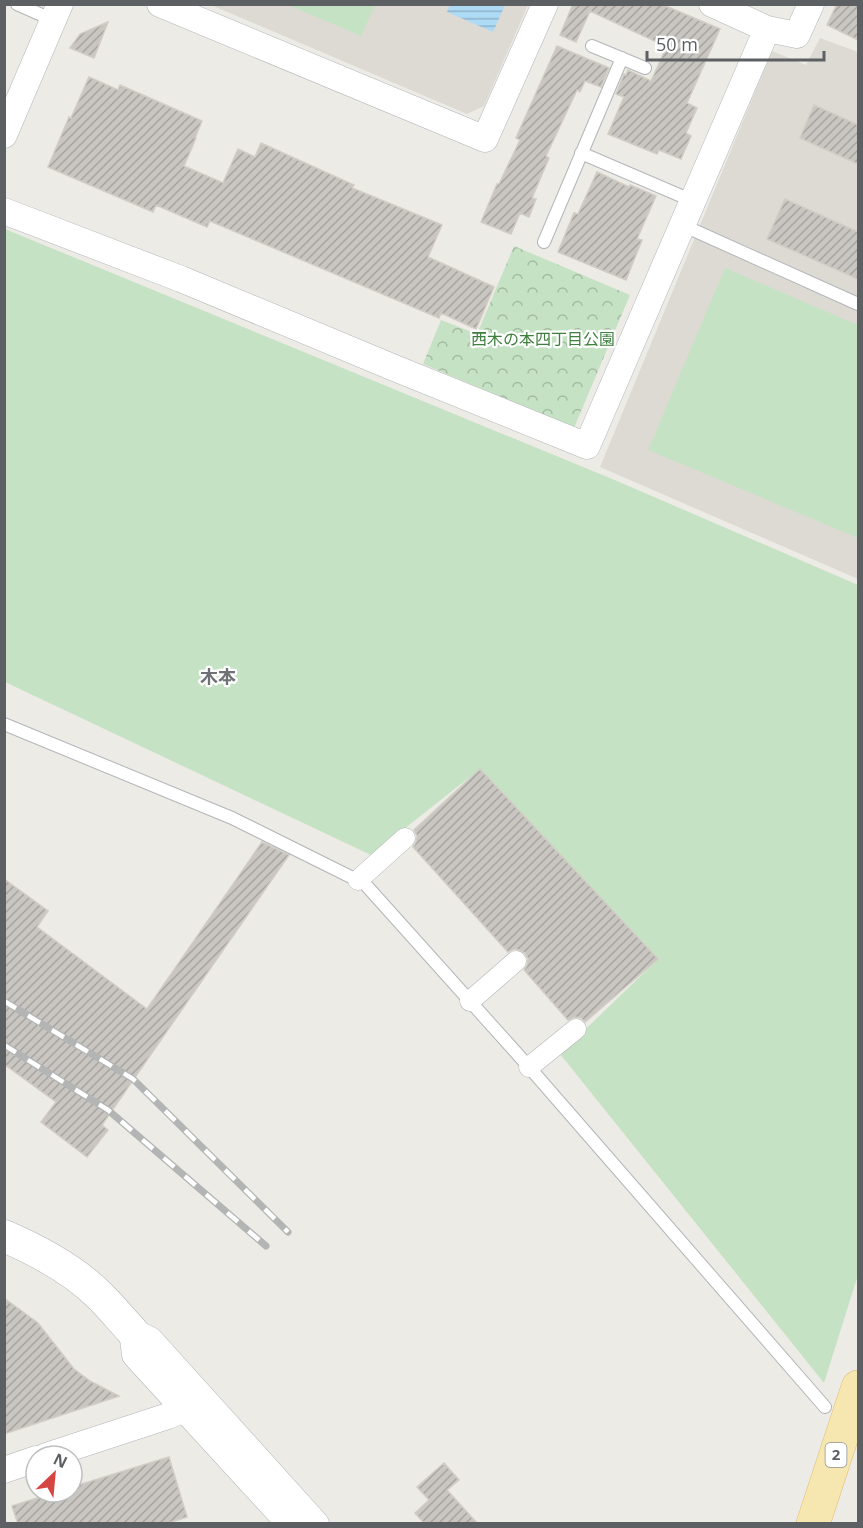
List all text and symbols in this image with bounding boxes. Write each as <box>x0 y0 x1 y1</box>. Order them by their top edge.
scale bar <box>647 24 824 62</box>
text: 50 m <box>656 32 698 56</box>
park label: 西木の本四丁目公園 <box>471 328 615 350</box>
district label: 木本 <box>200 664 236 688</box>
road number: 2 <box>826 1443 846 1467</box>
north arrow <box>24 1444 84 1504</box>
text: N <box>50 1448 71 1473</box>

